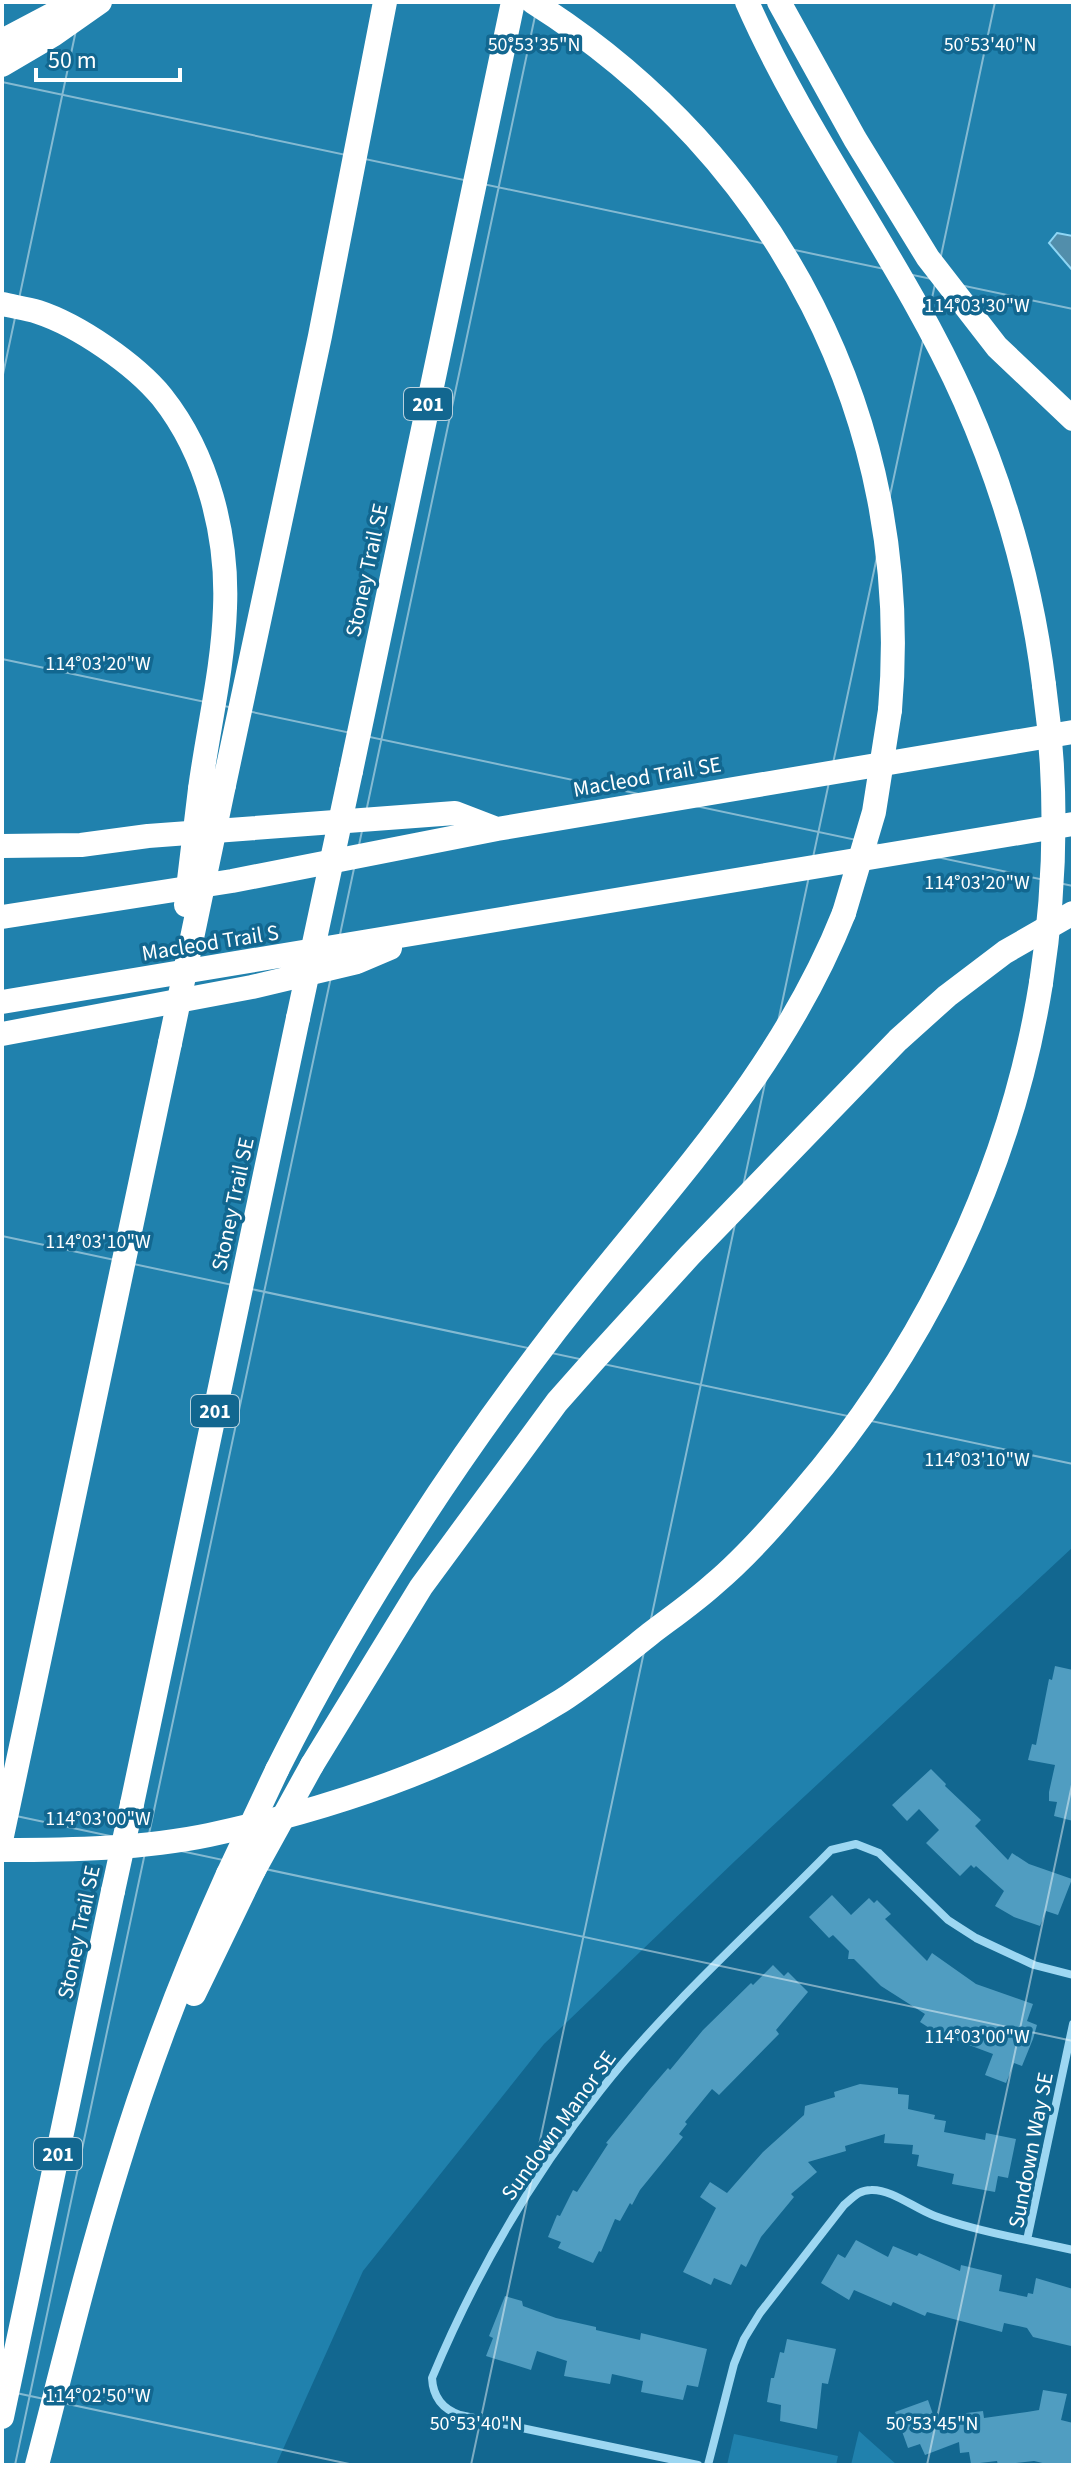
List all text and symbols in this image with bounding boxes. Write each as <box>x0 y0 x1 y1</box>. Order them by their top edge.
text: 50°53'35"N <box>488 31 580 59</box>
text: 50°53'40"N <box>944 31 1036 59</box>
scale bar <box>36 32 180 82</box>
text: 50 m <box>48 43 97 78</box>
text: 114°03'30"W <box>924 292 1030 320</box>
road number: 201 <box>404 388 452 420</box>
street label: Stoney Trail SE <box>337 500 397 640</box>
text: 114°03'20"W <box>45 650 151 678</box>
street label: Macleod Trail SE <box>571 748 724 806</box>
text: 114°03'20"W <box>924 869 1030 897</box>
street label: Macleod Trail S <box>139 916 281 970</box>
street label: Stoney Trail SE <box>203 1134 263 1274</box>
text: 114°03'10"W <box>45 1228 151 1256</box>
road number: 201 <box>191 1395 239 1427</box>
text: 114°03'10"W <box>924 1446 1030 1474</box>
text: 114°03'00"W <box>45 1805 151 1833</box>
street label: Stoney Trail SE <box>49 1862 109 2002</box>
text: 114°03'00"W <box>924 2023 1030 2051</box>
street label: Sundown Manor SE <box>493 2044 624 2207</box>
street label: Sundown Way SE <box>1000 2070 1062 2231</box>
road number: 201 <box>34 2138 82 2170</box>
text: 114°02'50"W <box>45 2382 151 2410</box>
text: 50°53'40"N <box>430 2410 522 2438</box>
text: 50°53'45"N <box>886 2410 978 2438</box>

